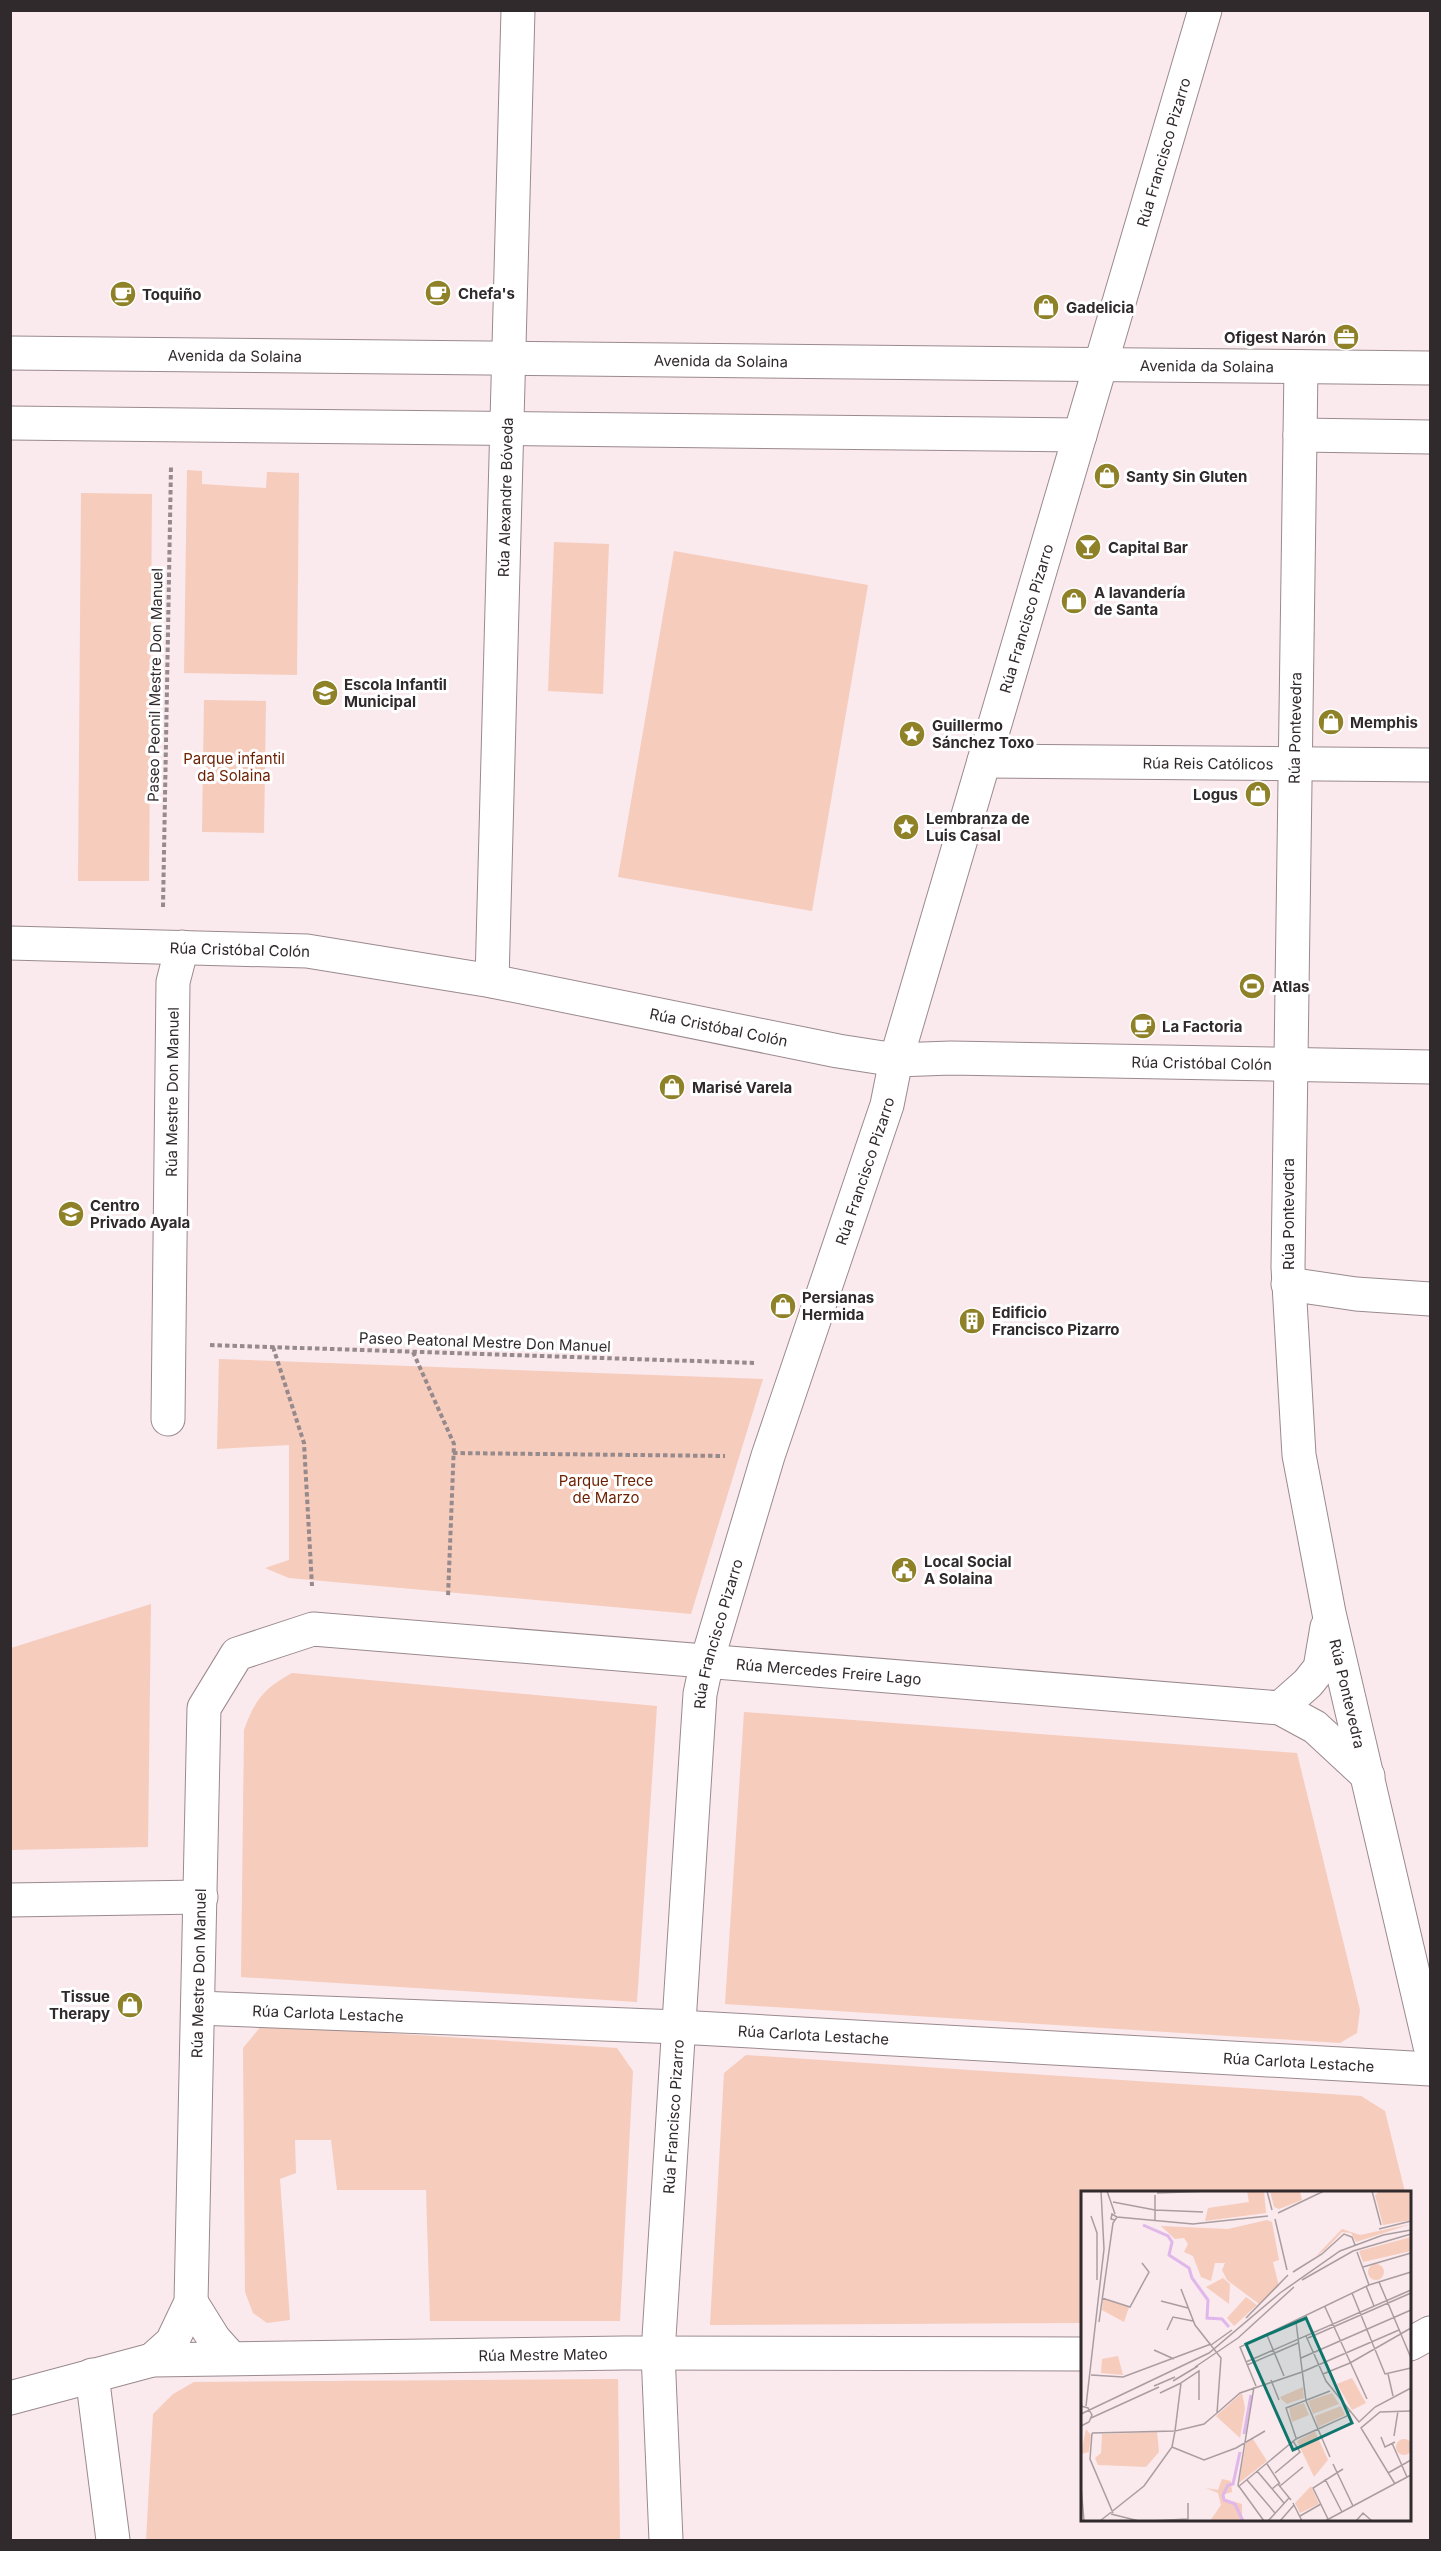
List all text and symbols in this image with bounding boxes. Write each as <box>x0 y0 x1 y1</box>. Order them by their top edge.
street label: Rúa Francisco Pizarro <box>1132 75 1194 229</box>
cafe icon: Chefa's <box>423 278 453 308</box>
cafe icon: Toquiño <box>108 279 138 309</box>
place label: Chefa's <box>458 284 515 303</box>
place label: Toquiño <box>142 285 201 304</box>
shop icon: Gadelicia <box>1031 292 1061 322</box>
place label: Gadelicia <box>1066 298 1134 317</box>
office icon: Ofigest Narón <box>1331 322 1361 352</box>
place label: Ofigest Narón <box>1224 328 1326 347</box>
street label: Avenida da Solaina <box>168 345 302 366</box>
street label: Avenida da Solaina <box>654 350 788 371</box>
street label: Avenida da Solaina <box>1140 355 1274 376</box>
street label: Rúa Alexandre Bóveda <box>493 417 517 577</box>
shop icon: Santy Sin Gluten <box>1092 461 1122 491</box>
place label: Santy Sin Gluten <box>1126 467 1247 486</box>
bar icon: Capital Bar <box>1073 532 1103 562</box>
place label: Capital Bar <box>1108 538 1188 557</box>
street label: Rúa Francisco Pizarro <box>995 541 1057 695</box>
street label: Paseo Peonil Mestre Don Manuel <box>143 568 167 802</box>
place label: A lavandería de Santa <box>1094 583 1186 619</box>
shop icon: A lavandería de Santa <box>1059 586 1089 616</box>
street label: Rúa Pontevedra <box>1285 672 1305 784</box>
place label: Escola Infantil Municipal <box>344 675 447 711</box>
school or university icon: Escola Infantil Municipal <box>310 678 340 708</box>
shop icon: Memphis <box>1316 707 1346 737</box>
place label: Memphis <box>1350 713 1418 732</box>
place label: Guillermo Sánchez Toxo <box>932 716 1034 752</box>
place icon: Guillermo Sánchez Toxo <box>897 719 927 749</box>
park label: Parque infantil da Solaina <box>183 749 285 785</box>
street label: Rúa Reis Católicos <box>1142 753 1274 773</box>
shop icon: Logus <box>1243 779 1273 809</box>
place label: Logus <box>1193 785 1238 804</box>
place label: Lembranza de Luis Casal <box>926 809 1030 845</box>
place icon: Lembranza de Luis Casal <box>891 812 921 842</box>
street label: Rúa Cristóbal Colón <box>169 938 310 961</box>
sports icon: Atlas <box>1237 971 1267 1001</box>
place label: Atlas <box>1272 977 1310 996</box>
street label: Rúa Cristóbal Colón <box>648 1004 790 1050</box>
street label: Rúa Mestre Don Manuel <box>161 1007 182 1177</box>
cafe icon: La Factoria <box>1128 1011 1158 1041</box>
place label: La Factoria <box>1162 1017 1242 1036</box>
street label: Rúa Cristóbal Colón <box>1131 1052 1272 1074</box>
shop icon: Marisé Varela <box>657 1072 687 1102</box>
place label: Marisé Varela <box>692 1078 792 1097</box>
street label: Rúa Francisco Pizarro <box>831 1096 898 1247</box>
street label: Rúa Pontevedra <box>1279 1158 1298 1270</box>
place label: Centro Privado Ayala <box>90 1196 190 1232</box>
school or university icon: Centro Privado Ayala <box>56 1199 86 1229</box>
place label: Persianas Hermida <box>802 1288 874 1324</box>
shop icon: Persianas Hermida <box>768 1291 798 1321</box>
place label: Edificio Francisco Pizarro <box>992 1303 1120 1339</box>
building icon: Edificio Francisco Pizarro <box>957 1306 987 1336</box>
street label: Paseo Peatonal Mestre Don Manuel <box>359 1328 611 1356</box>
park label: Parque Trece de Marzo <box>559 1471 653 1507</box>
place label: Local Social A Solaina <box>924 1552 1012 1588</box>
public building icon: Local Social A Solaina <box>889 1555 919 1585</box>
street label: Rúa Francisco Pizarro <box>690 1557 746 1709</box>
street label: Rúa Pontevedra <box>1326 1637 1370 1750</box>
street label: Rúa Mercedes Freire Lago <box>735 1654 922 1688</box>
street label: Rúa Mestre Don Manuel <box>187 1888 210 2058</box>
place label: Tissue Therapy <box>49 1987 110 2023</box>
shop icon: Tissue Therapy <box>115 1990 145 2020</box>
street label: Rúa Carlota Lestache <box>252 2001 404 2026</box>
street label: Rúa Carlota Lestache <box>737 2021 890 2048</box>
street label: Rúa Francisco Pizarro <box>659 2039 687 2194</box>
street label: Rúa Carlota Lestache <box>1222 2048 1375 2075</box>
inset map <box>1081 2191 1411 2521</box>
street label: Rúa Mestre Mateo <box>478 2344 608 2365</box>

